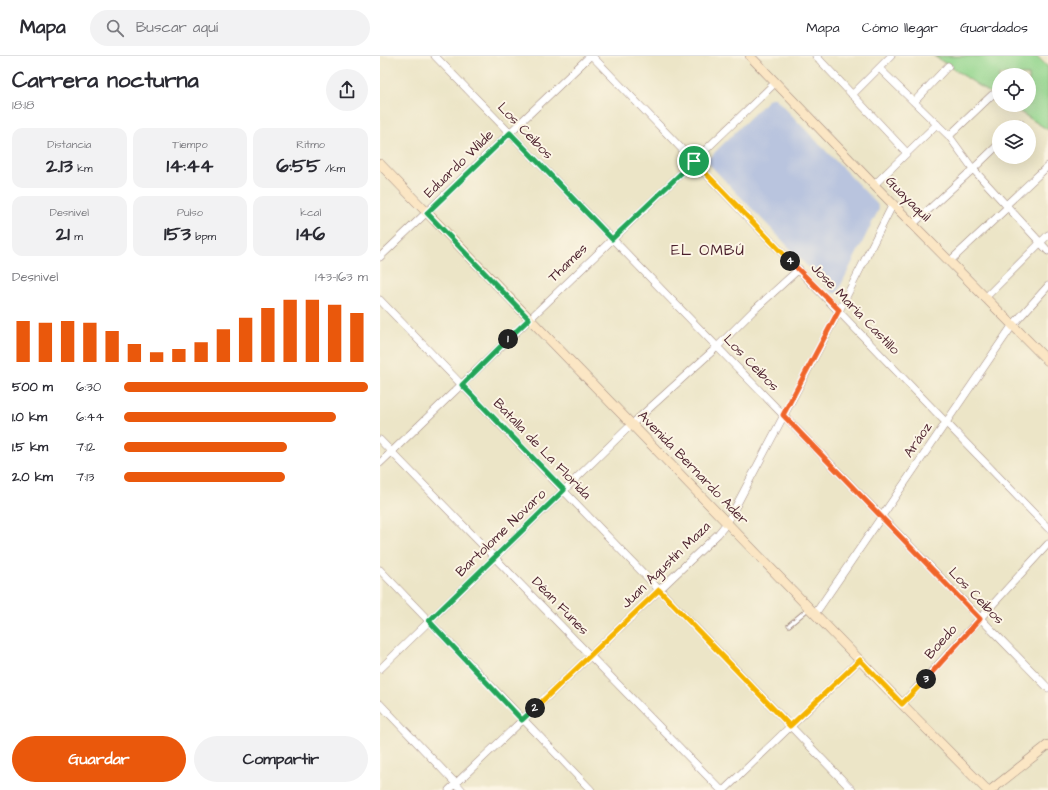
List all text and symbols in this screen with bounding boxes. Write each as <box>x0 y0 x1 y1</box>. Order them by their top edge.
search box <box>90 10 370 46</box>
text: Mapa <box>20 14 66 41</box>
icon: search <box>104 17 126 39</box>
text: Buscar aquí <box>136 17 218 38</box>
text: Mapa <box>806 18 840 38</box>
text: Cómo llegar <box>862 18 938 38</box>
text: Guardados <box>960 18 1028 38</box>
text: Carrera nocturna <box>12 65 199 96</box>
map controls <box>992 68 1036 164</box>
button: locate <box>992 68 1036 112</box>
button: share <box>326 69 368 111</box>
text: 18:18 <box>12 96 34 114</box>
street label: Los Ceibos <box>493 98 557 164</box>
button: layers <box>992 120 1036 164</box>
street label: Eduardo Wilde <box>420 125 499 203</box>
text: Distancia <box>47 137 91 152</box>
text: Tiempo <box>172 137 208 152</box>
text: Ritmo <box>296 137 325 152</box>
pin <box>677 144 711 178</box>
icon: arrive <box>683 150 705 172</box>
text: 2.13 <box>46 152 73 180</box>
text: 14:44 <box>167 152 213 180</box>
text: 6:55 <box>276 152 320 180</box>
text: km <box>73 161 93 176</box>
text: /km <box>320 161 345 176</box>
street label: Guayaquil <box>881 172 935 226</box>
text: Desnivel <box>50 205 89 220</box>
text: Pulso <box>177 205 203 220</box>
text: kcal <box>300 205 321 220</box>
text: 21 <box>56 220 70 248</box>
text: 153 <box>164 220 191 248</box>
text: 146 <box>296 220 325 248</box>
text: m <box>70 229 83 244</box>
text: bpm <box>191 229 216 244</box>
street label: Thames <box>544 239 592 287</box>
district label: EL OMBÚ <box>671 240 745 261</box>
pin: 4 <box>780 251 800 271</box>
text: 4 <box>786 253 794 268</box>
street label: Jose Maria Castillo <box>806 259 904 360</box>
text: Desnivel <box>12 268 58 286</box>
text: 143–163 m <box>315 268 368 286</box>
pin: 1 <box>498 329 518 349</box>
street label: Los Ceibos <box>719 330 783 396</box>
text: 1 <box>507 331 509 346</box>
text: 500 m <box>12 378 53 396</box>
text: 6:30 <box>76 378 101 396</box>
street label: Batalla de La Florida <box>488 394 596 504</box>
street label: Avenida Bernardo Ader <box>633 406 753 530</box>
text: 1.0 km <box>12 408 47 426</box>
text: 6:44 <box>76 408 104 426</box>
street label: Aráoz <box>899 418 937 462</box>
text: 1.5 km <box>12 438 48 456</box>
text: 7:12 <box>76 438 95 456</box>
text: 2.0 km <box>12 468 53 486</box>
text: 7:13 <box>76 468 94 486</box>
street label: Bartolome Novaro <box>451 484 551 582</box>
street label: Juan Agustín Maza <box>617 517 715 613</box>
street label: Los Ceibos <box>944 563 1008 629</box>
street label: Déan Funes <box>527 572 593 640</box>
street label: Boedo <box>920 620 962 664</box>
pin: 3 <box>916 669 936 689</box>
text: 3 <box>923 671 929 686</box>
pin: 2 <box>525 698 545 718</box>
text: 2 <box>532 700 538 715</box>
button: Guardar <box>12 736 186 782</box>
button: Compartir <box>194 736 368 782</box>

